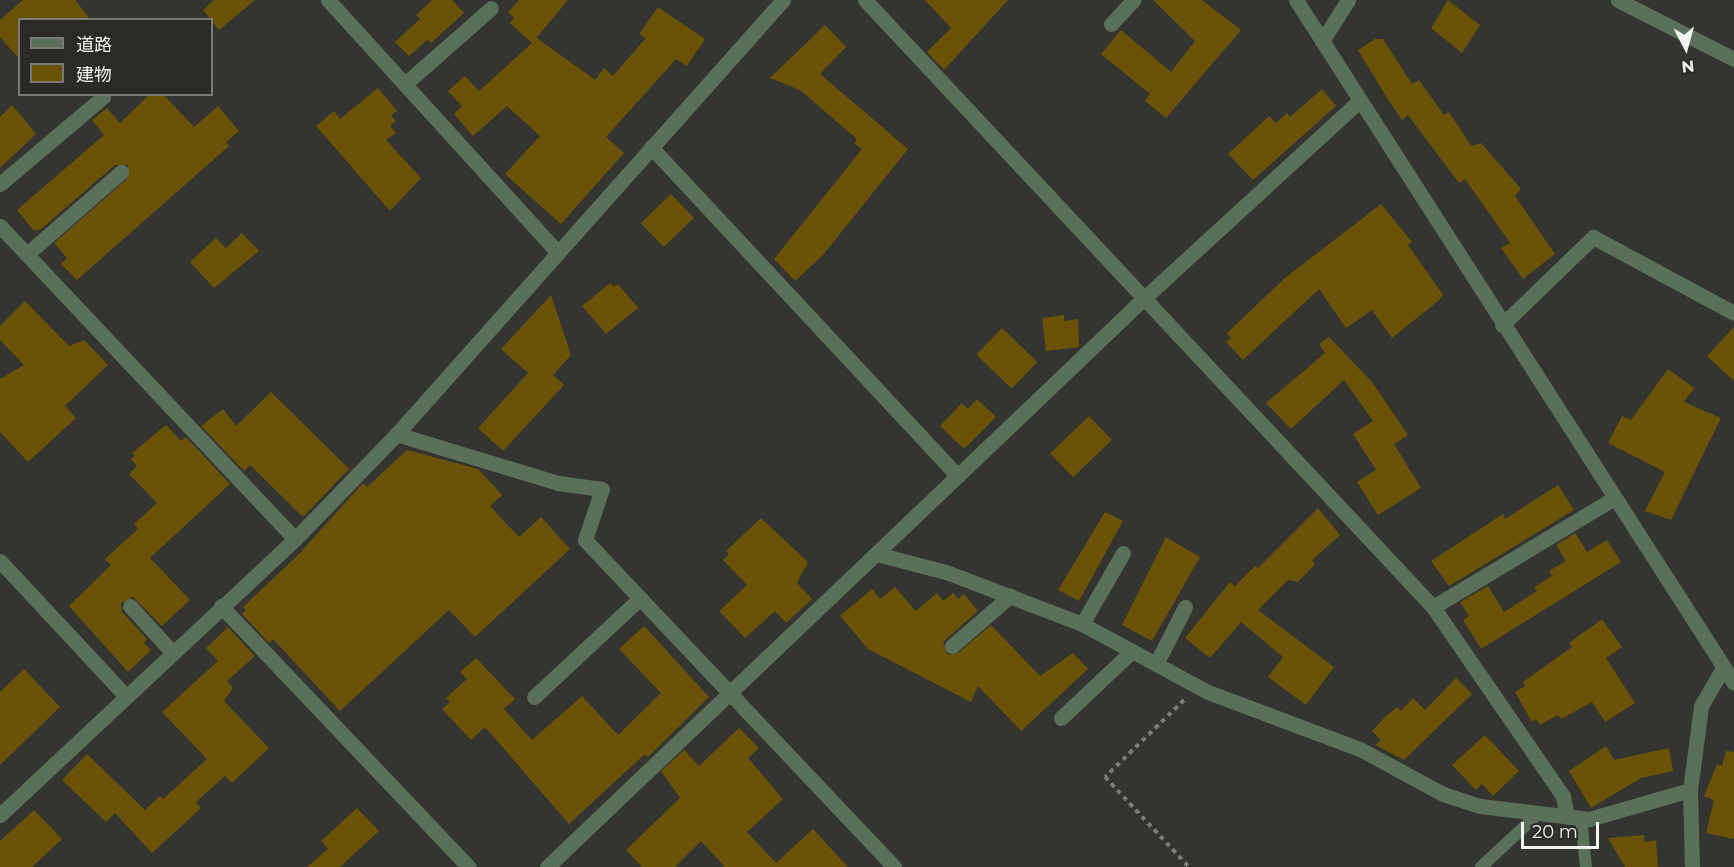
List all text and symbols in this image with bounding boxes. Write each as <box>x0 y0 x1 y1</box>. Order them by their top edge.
legend <box>18 18 213 96</box>
north arrow <box>1656 18 1716 78</box>
text: 道路 <box>76 34 112 56</box>
text: N <box>1681 56 1695 77</box>
text: 建物 <box>76 64 112 86</box>
scale bar <box>1524 810 1602 848</box>
text: 20 m <box>1532 821 1578 843</box>

